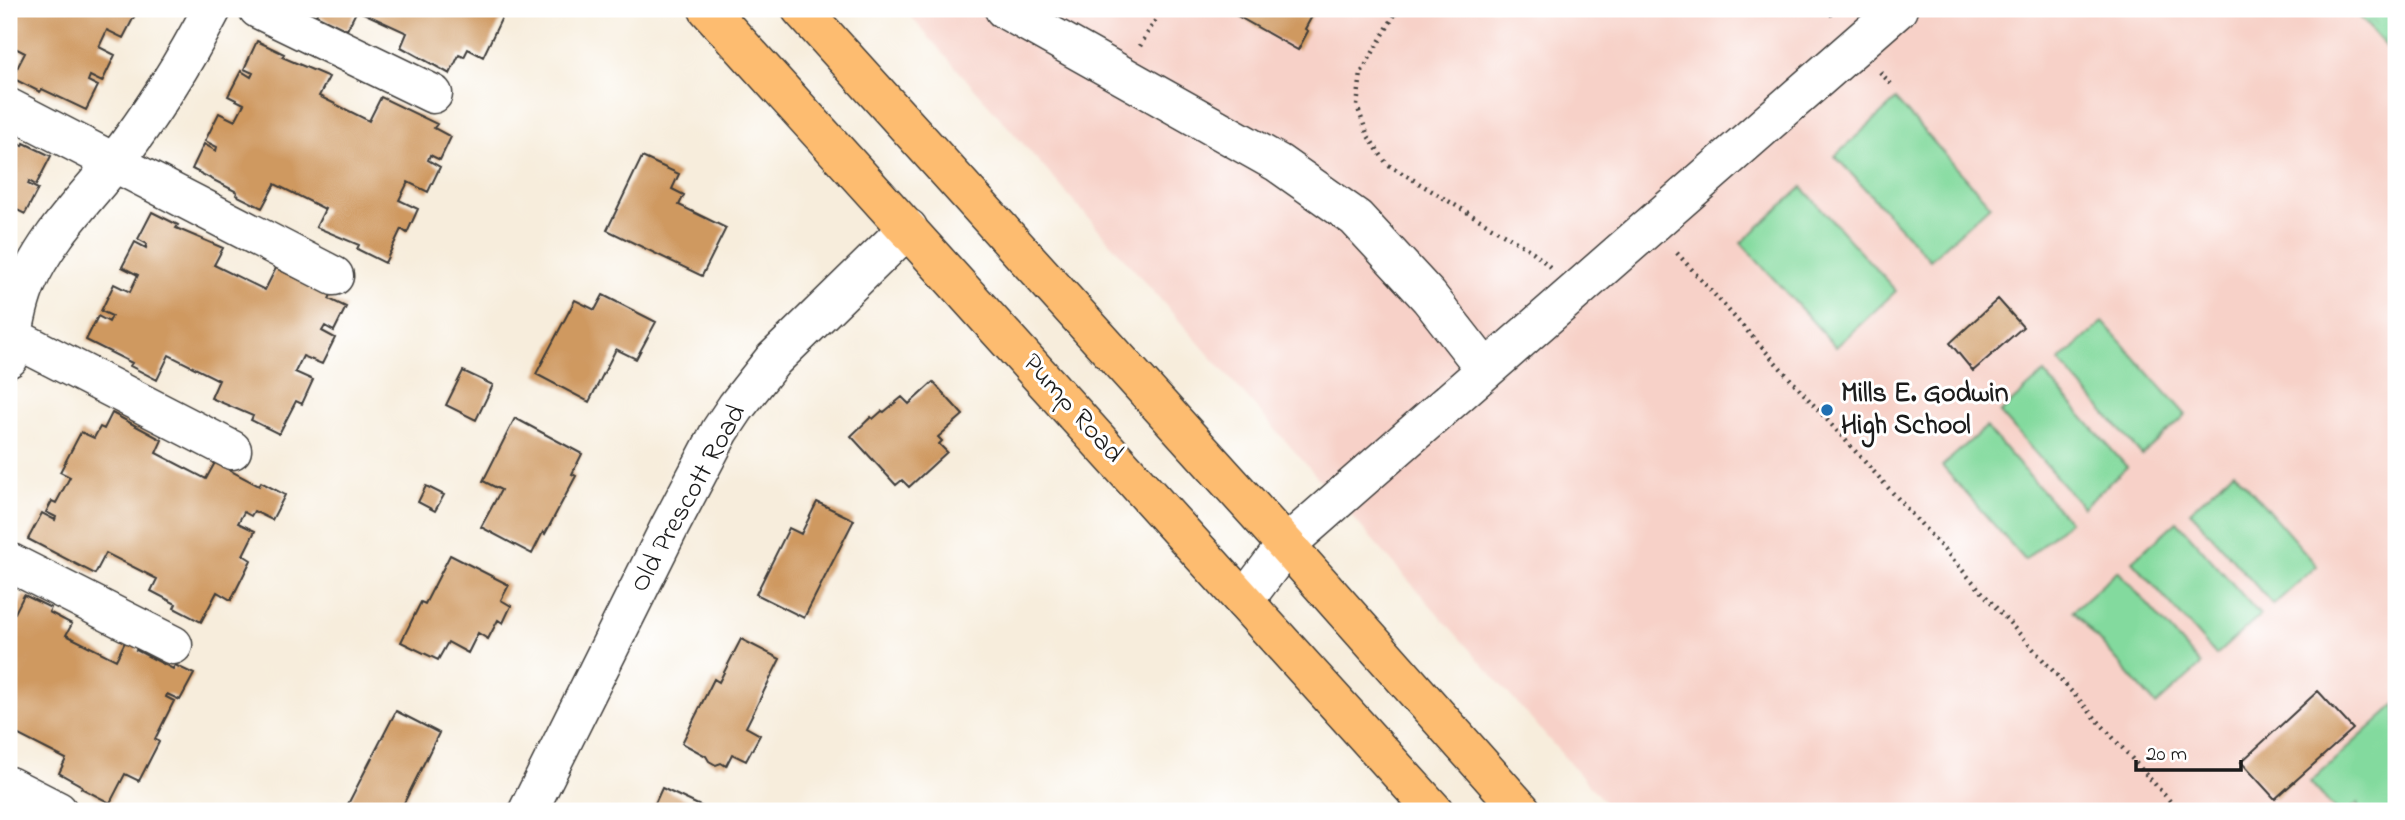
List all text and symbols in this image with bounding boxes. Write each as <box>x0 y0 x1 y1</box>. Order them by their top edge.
street label: Pump Road <box>1011 345 1133 473</box>
place label: Mills E. Godwin High School <box>1841 374 2009 448</box>
street label: Old Prescott Road <box>620 397 758 601</box>
marker: Mills E. Godwin High School <box>1819 402 1835 418</box>
scale bar <box>2136 729 2240 773</box>
text: 20 m <box>2146 740 2187 770</box>

